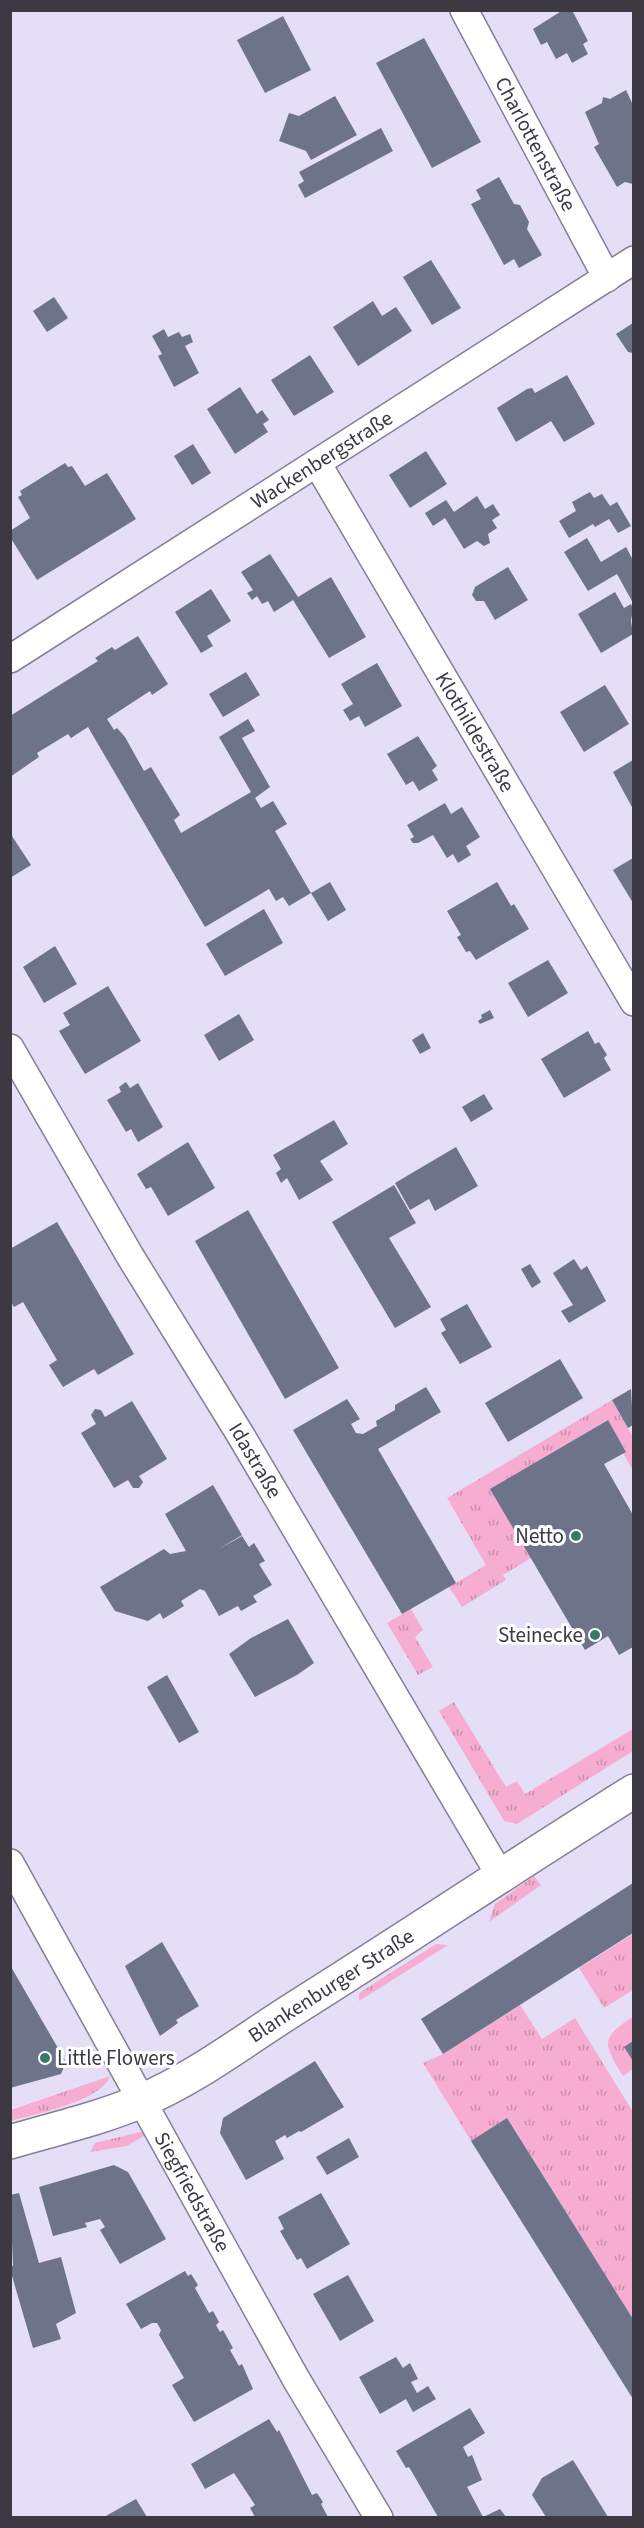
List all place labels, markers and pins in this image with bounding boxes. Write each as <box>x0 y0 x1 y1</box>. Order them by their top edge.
place label: Netto <box>515 1521 564 1551</box>
marker: Netto <box>569 1529 583 1543</box>
place label: Steinecke <box>498 1620 583 1650</box>
marker: Steinecke <box>588 1628 602 1642</box>
place label: Little Flowers <box>57 2043 175 2073</box>
marker: Little Flowers <box>38 2051 52 2065</box>

